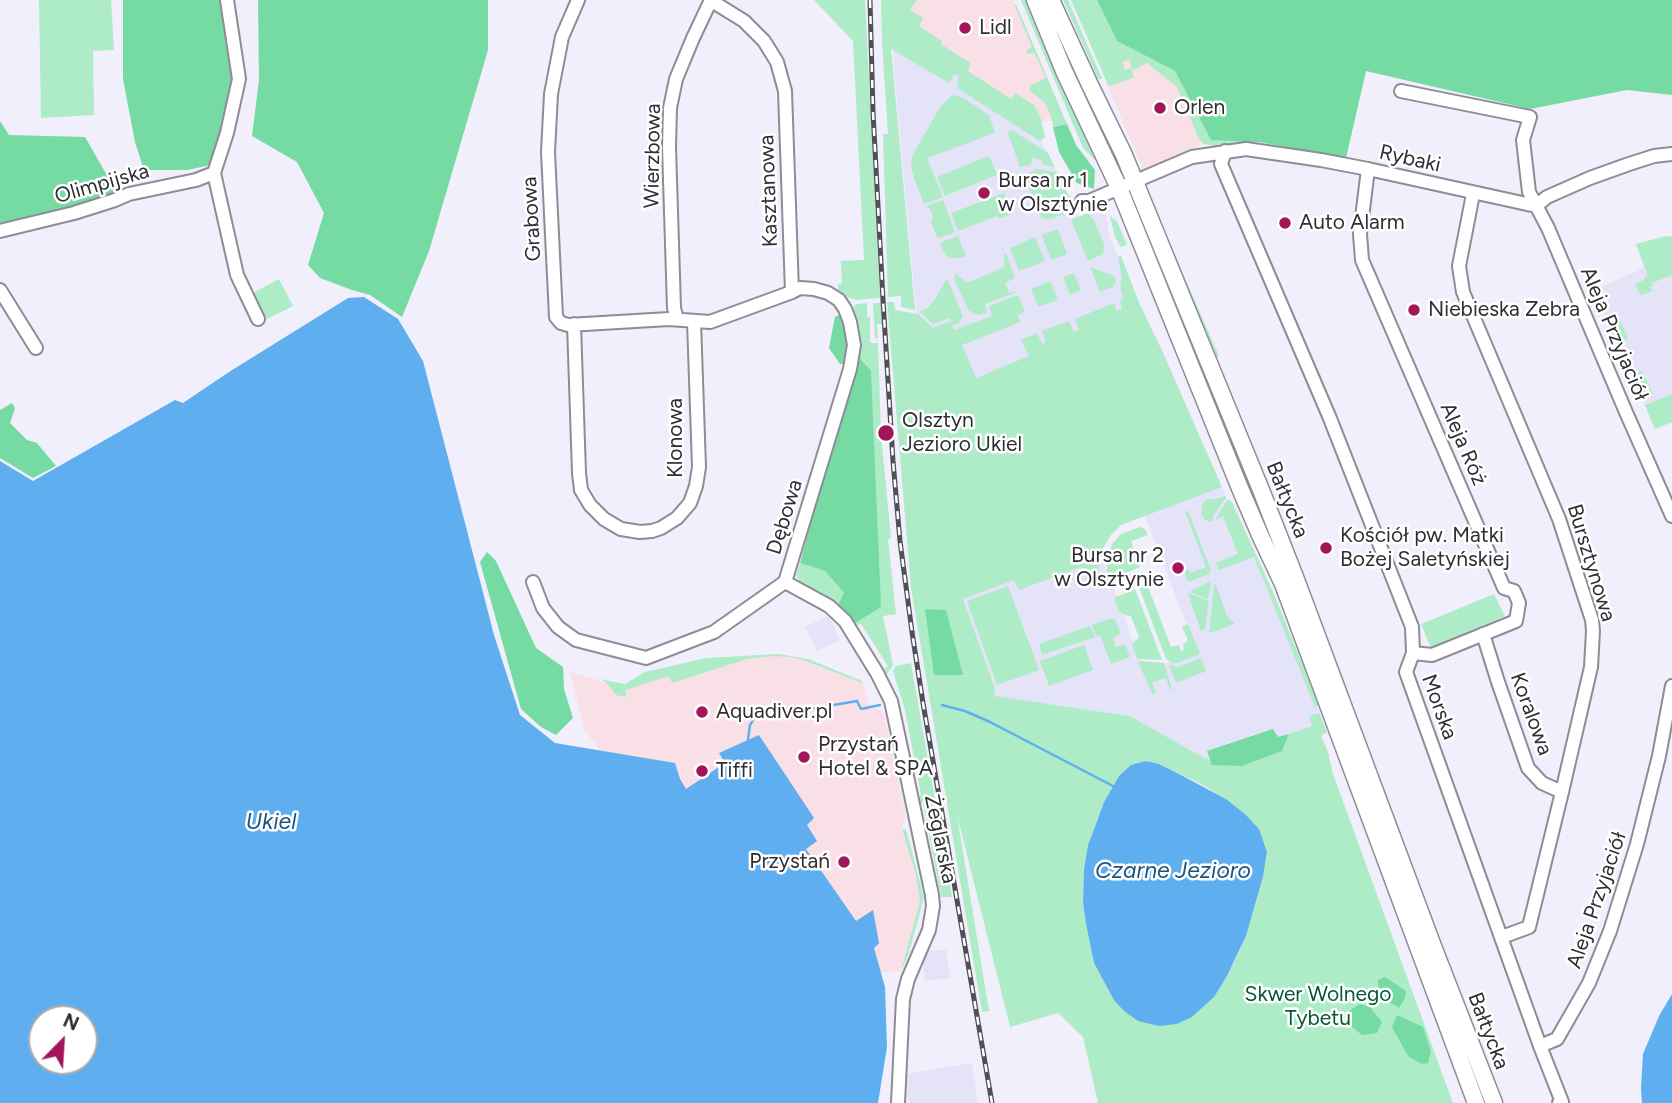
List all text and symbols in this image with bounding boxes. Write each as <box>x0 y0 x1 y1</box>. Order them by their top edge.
place label: Lidl <box>979 15 1012 41</box>
marker: Lidl <box>957 20 973 36</box>
place label: Orlen <box>1174 95 1225 121</box>
marker: Orlen <box>1152 100 1168 116</box>
street label: Wierzbowa <box>639 103 667 209</box>
street label: Kasztanowa <box>754 134 784 248</box>
street label: Rybaki <box>1377 140 1443 178</box>
street label: Olimpijska <box>52 159 152 209</box>
place label: Bursa nr 1 w Olsztynie <box>998 168 1108 218</box>
street label: Grabowa <box>517 176 547 262</box>
marker: Bursa nr 1 w Olsztynie <box>976 185 992 201</box>
place label: Auto Alarm <box>1299 210 1405 236</box>
marker: Auto Alarm <box>1277 215 1293 231</box>
street label: Aleja Przyjaciół <box>1574 263 1654 405</box>
place label: Niebieska Zebra <box>1428 297 1580 323</box>
marker: Niebieska Zebra <box>1406 302 1422 318</box>
street label: Klonowa <box>663 398 689 478</box>
street label: Aleja Róż <box>1434 399 1492 489</box>
place label: Olsztyn Jezioro Ukiel <box>902 408 1022 458</box>
marker: Olsztyn Jezioro Ukiel <box>876 423 896 443</box>
street label: Bałtycka <box>1260 458 1314 542</box>
street label: Dębowa <box>762 476 808 558</box>
street label: Bursztynowa <box>1561 501 1621 625</box>
place label: Kościół pw. Matki Bożej Saletyńskiej <box>1340 523 1510 573</box>
marker: Kościół pw. Matki Bożej Saletyńskiej <box>1318 540 1334 556</box>
place label: Bursa nr 2 w Olsztynie <box>1054 543 1164 593</box>
marker: Bursa nr 2 w Olsztynie <box>1170 560 1186 576</box>
street label: Koralowa <box>1504 669 1558 759</box>
street label: Morska <box>1416 671 1462 743</box>
place label: Aquadiver.pl <box>716 699 832 725</box>
marker: Aquadiver.pl <box>694 704 710 720</box>
place label: Przystań Hotel & SPA <box>818 732 933 782</box>
marker: Przystań Hotel & SPA <box>796 749 812 765</box>
place label: Tiffi <box>716 758 753 784</box>
marker: Tiffi <box>694 763 710 779</box>
street label: Żeglarska <box>918 792 962 886</box>
water label: Ukiel <box>246 808 296 836</box>
street label: Aleja Przyjaciół <box>1562 828 1632 972</box>
place label: Przystań <box>749 849 830 875</box>
marker: Przystań <box>836 854 852 870</box>
water label: Czarne Jezioro <box>1095 857 1251 885</box>
park label: Skwer Wolnego Tybetu <box>1245 982 1391 1032</box>
street label: Bałtycka <box>1462 989 1514 1073</box>
north arrow <box>28 1005 98 1075</box>
text: N <box>60 1009 82 1036</box>

